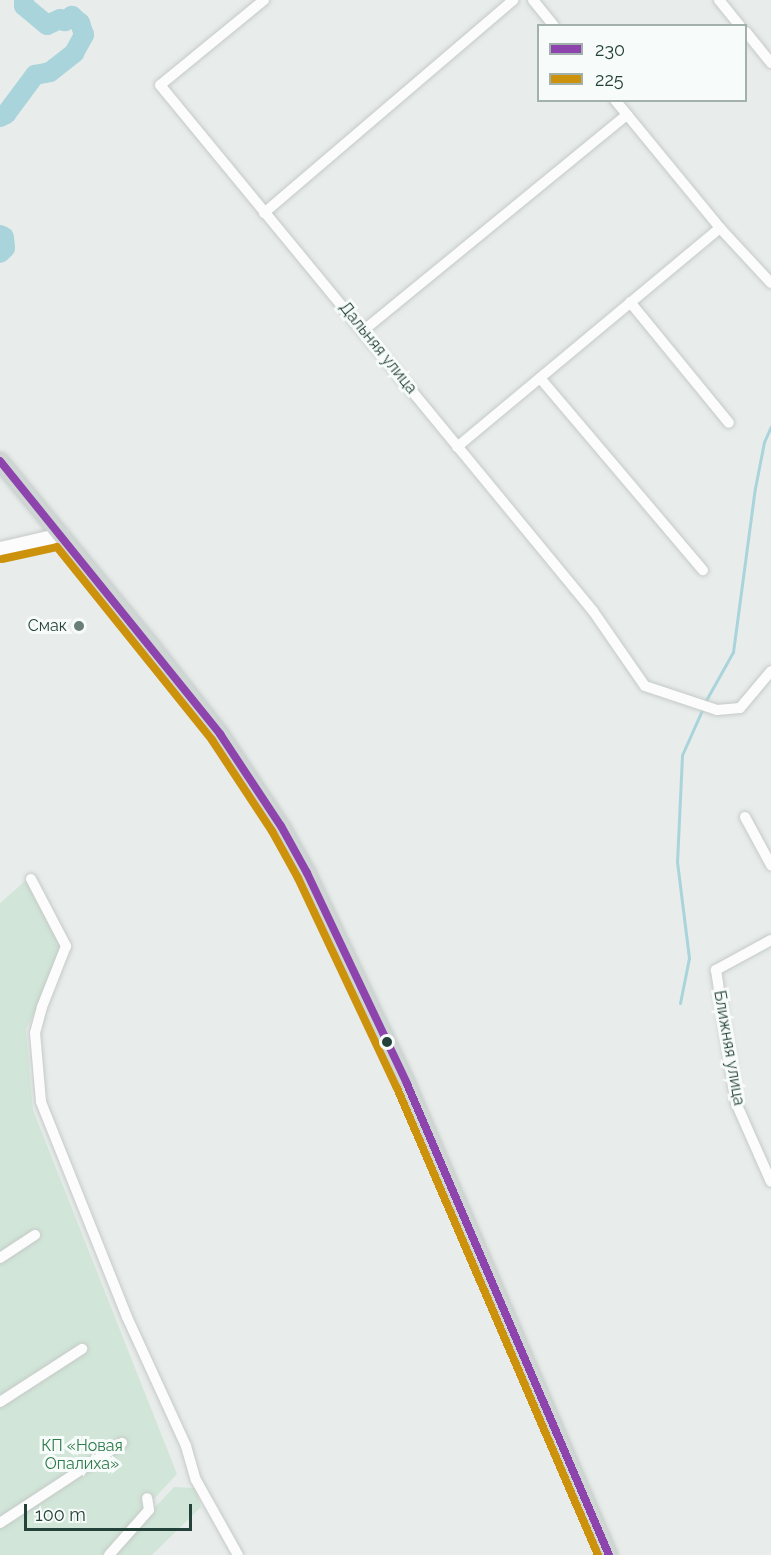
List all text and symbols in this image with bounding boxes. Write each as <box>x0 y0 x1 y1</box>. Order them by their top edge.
legend <box>537 24 747 102</box>
text: 230 <box>595 39 625 60</box>
text: 225 <box>595 69 624 90</box>
street label: Дальняя улица <box>335 298 421 398</box>
place label: Смак <box>28 616 67 636</box>
marker: Смак <box>72 619 86 633</box>
street label: Ближняя улица <box>709 989 749 1107</box>
unlabelled marker <box>381 1036 393 1048</box>
park label: КП «Новая Опалиха» <box>41 1436 123 1474</box>
scale bar <box>27 1492 195 1530</box>
text: 100 m <box>35 1504 86 1525</box>

